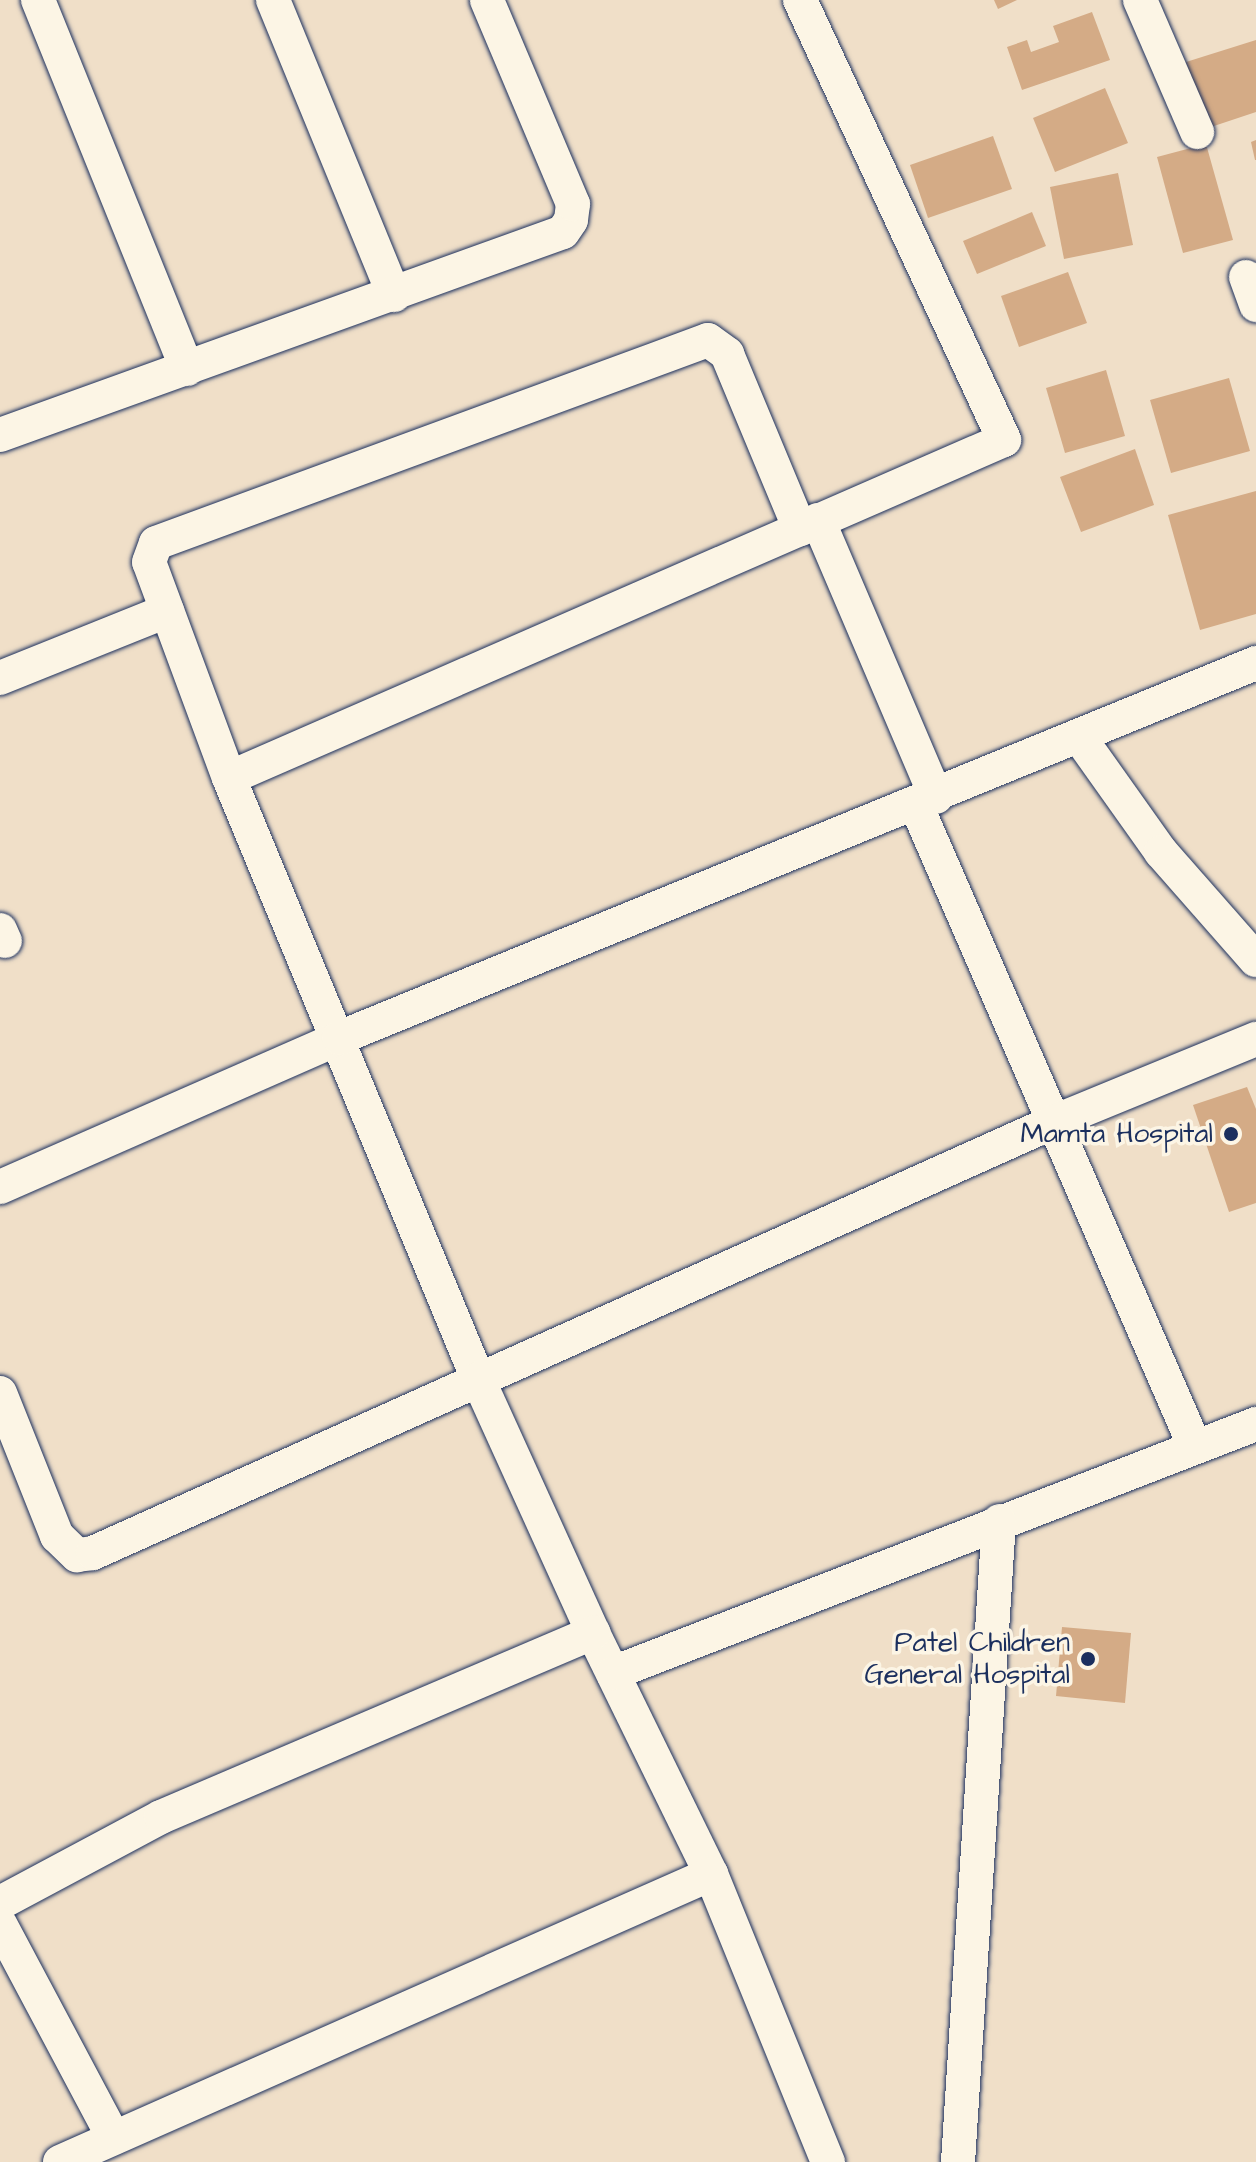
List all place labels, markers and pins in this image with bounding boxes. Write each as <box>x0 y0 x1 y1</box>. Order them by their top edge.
place label: Mamta Hospital <box>1020 1117 1213 1151</box>
marker: Mamta Hospital <box>1220 1123 1242 1145</box>
place label: Patel Children General Hospital <box>864 1626 1070 1692</box>
marker: Patel Children General Hospital <box>1077 1648 1099 1670</box>

